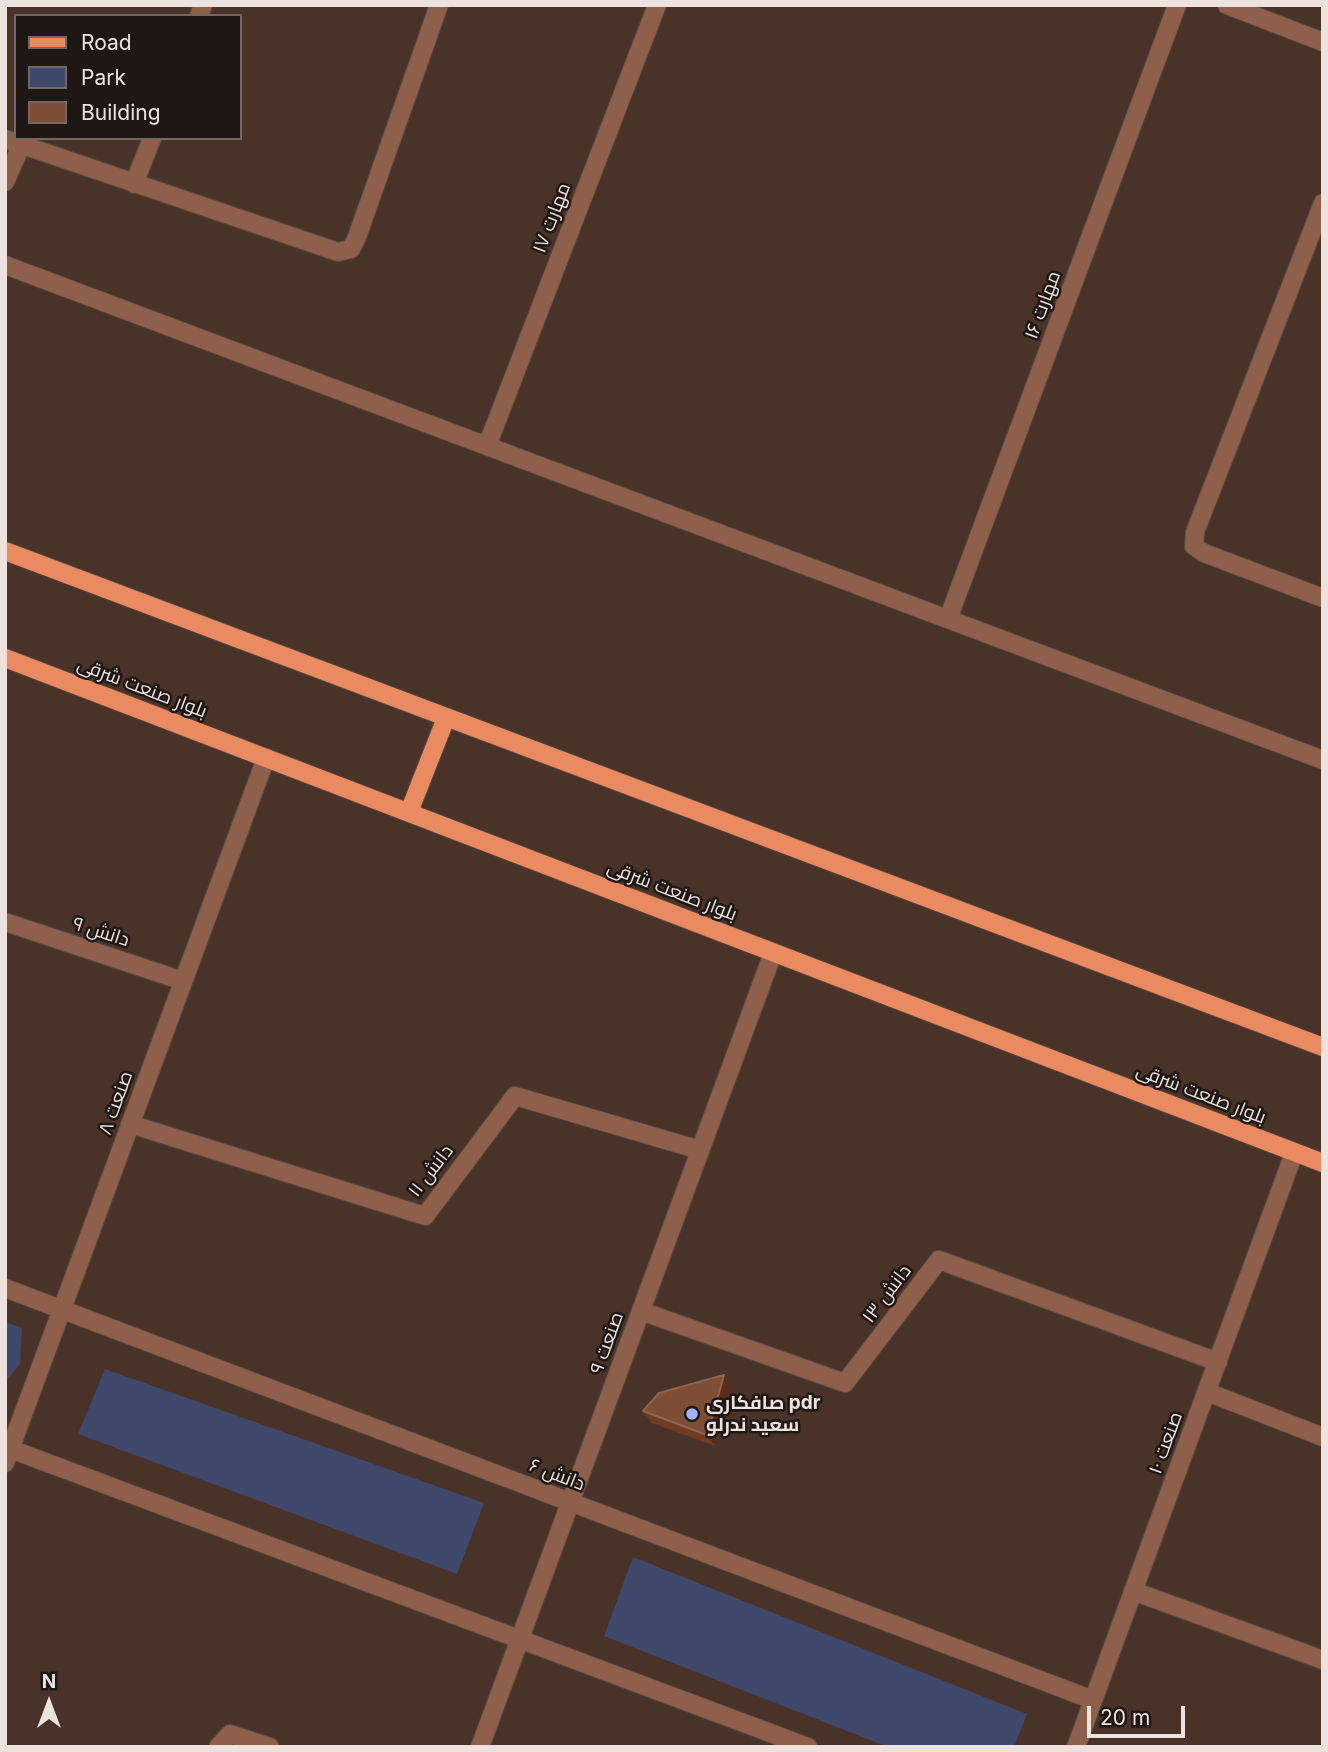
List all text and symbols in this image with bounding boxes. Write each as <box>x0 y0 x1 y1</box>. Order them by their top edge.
legend <box>14 14 242 140</box>
text: Road <box>81 30 132 55</box>
text: Park <box>81 65 126 90</box>
text: Building <box>81 100 161 125</box>
street label: مهارت ۱۷ <box>528 180 576 256</box>
street label: مهارت ۱۶ <box>1020 268 1066 342</box>
street label: بلوار صنعت شرقی <box>74 653 210 723</box>
street label: بلوار صنعت شرقی <box>604 856 740 926</box>
street label: دانش ۹ <box>70 912 132 952</box>
street label: بلوار صنعت شرقی <box>1133 1059 1269 1129</box>
street label: صنعت ۸ <box>94 1068 138 1138</box>
street label: دانش ۱۱ <box>404 1140 458 1202</box>
street label: دانش ۱۳ <box>858 1260 916 1328</box>
street label: صنعت ۹ <box>585 1309 629 1377</box>
place label: صافکاری pdr سعید ندرلو <box>706 1392 820 1436</box>
marker: صافکاری pdr سعید ندرلو <box>684 1406 700 1422</box>
street label: صنعت ۱۰ <box>1144 1409 1188 1477</box>
street label: دانش ۶ <box>526 1454 588 1496</box>
north arrow <box>14 1668 84 1738</box>
text: N <box>42 1670 56 1693</box>
scale bar <box>1090 1692 1188 1736</box>
text: 20 m <box>1100 1705 1150 1730</box>

